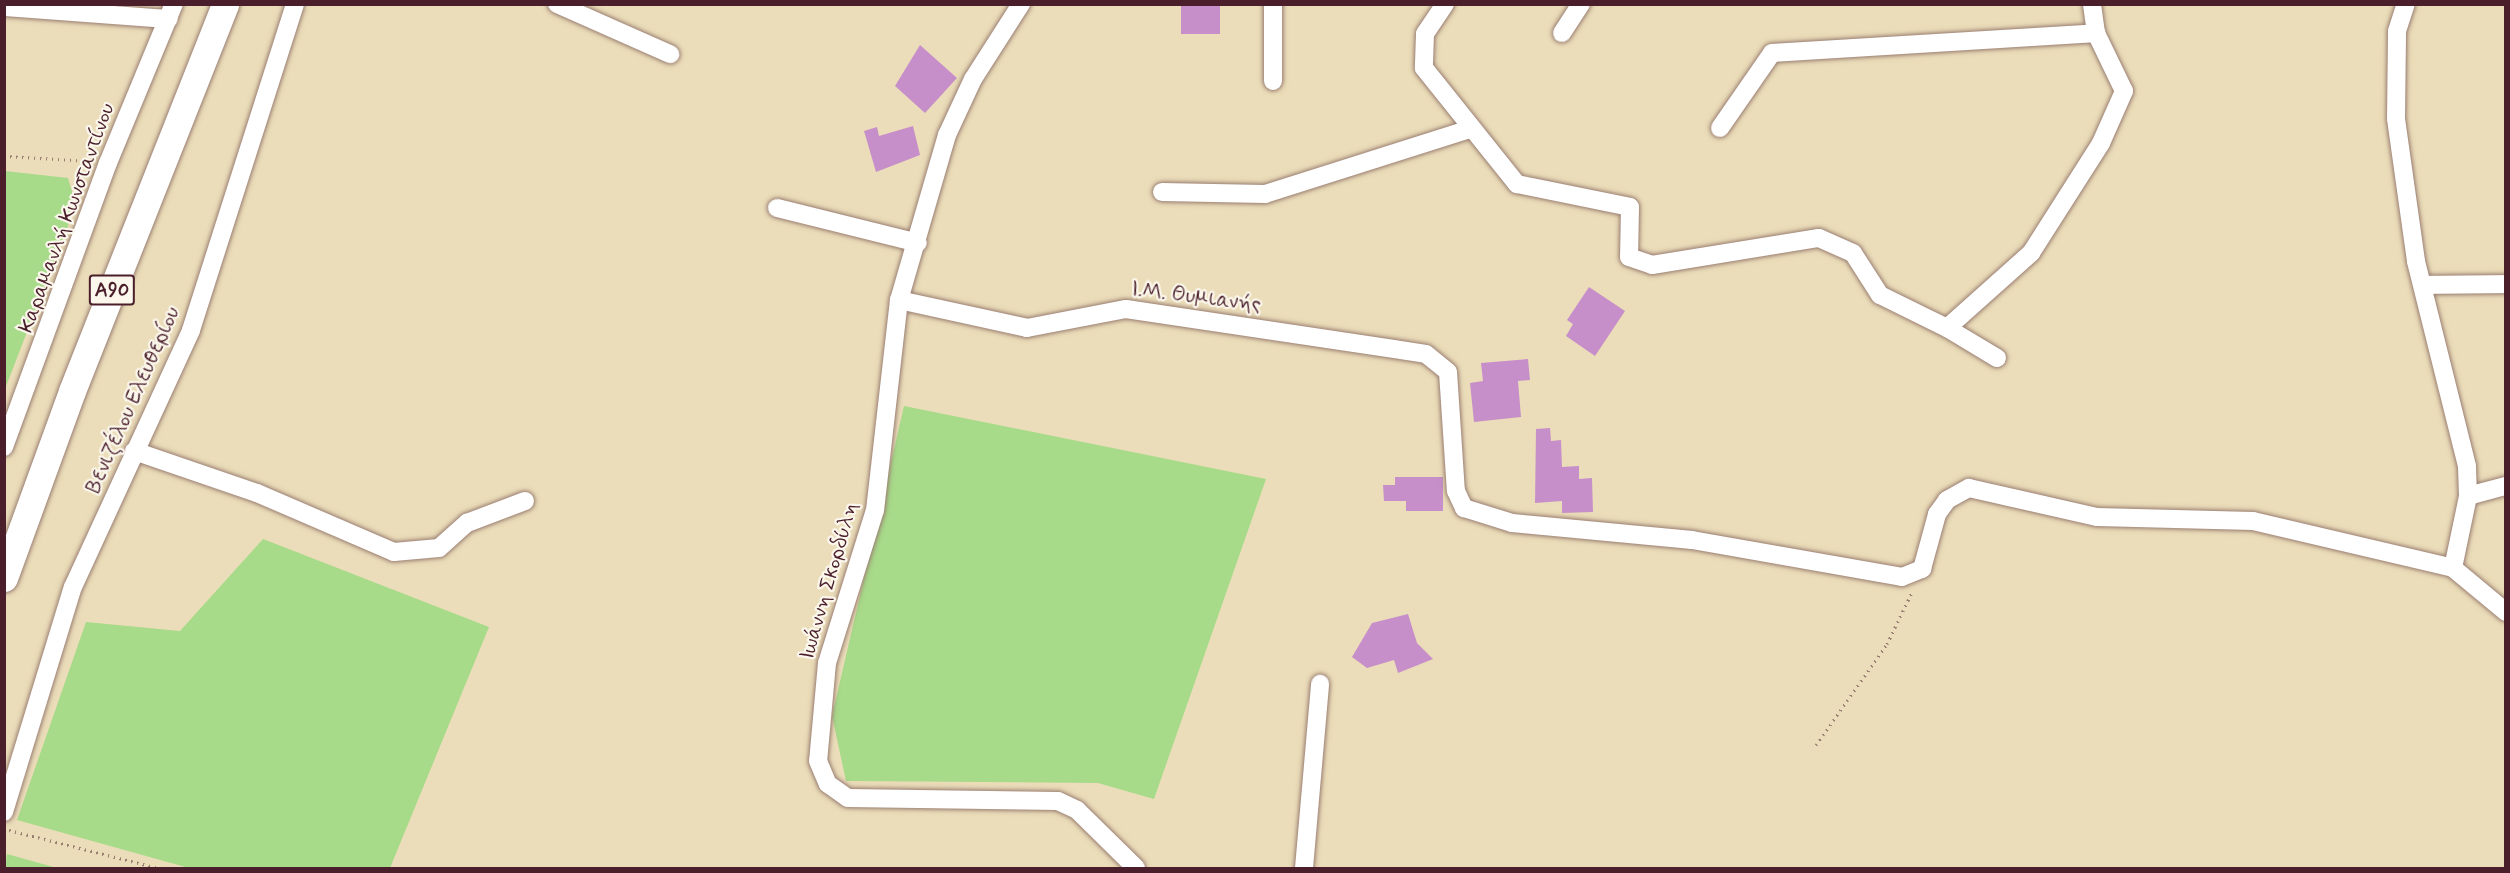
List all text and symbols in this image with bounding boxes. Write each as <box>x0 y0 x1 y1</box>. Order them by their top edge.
street label: Καραμανλή Κωνσταντίνου <box>14 100 120 336</box>
road number: Α90 <box>88 273 136 307</box>
street label: Ι.Μ. Θυμιανής <box>1130 277 1262 317</box>
street label: Βενιζέλου Ελευθερίου <box>81 303 185 497</box>
street label: Ιωάννη Σκορδύλη <box>794 499 864 663</box>

